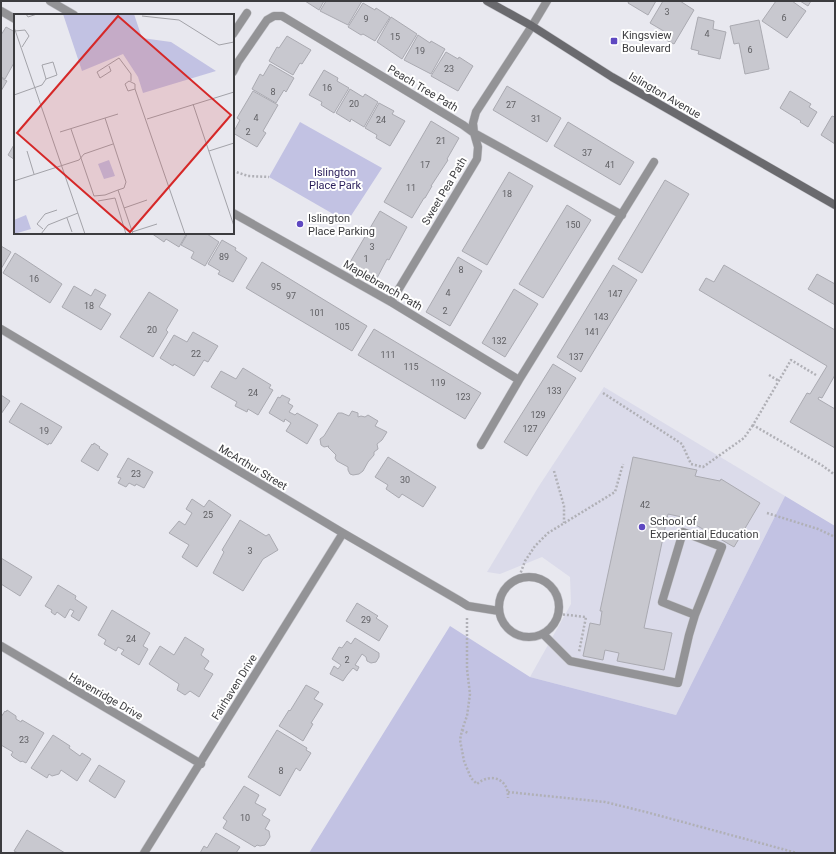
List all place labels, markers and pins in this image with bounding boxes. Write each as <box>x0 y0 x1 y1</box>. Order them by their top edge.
place label: Kingsview Boulevard <box>622 29 672 55</box>
marker: Kingsview Boulevard <box>609 36 619 46</box>
place label: Islington Place Parking <box>308 212 375 238</box>
marker: Islington Place Parking <box>295 219 305 229</box>
place label: School of Experiential Education <box>650 515 758 541</box>
marker: School of Experiential Education <box>637 522 647 532</box>

